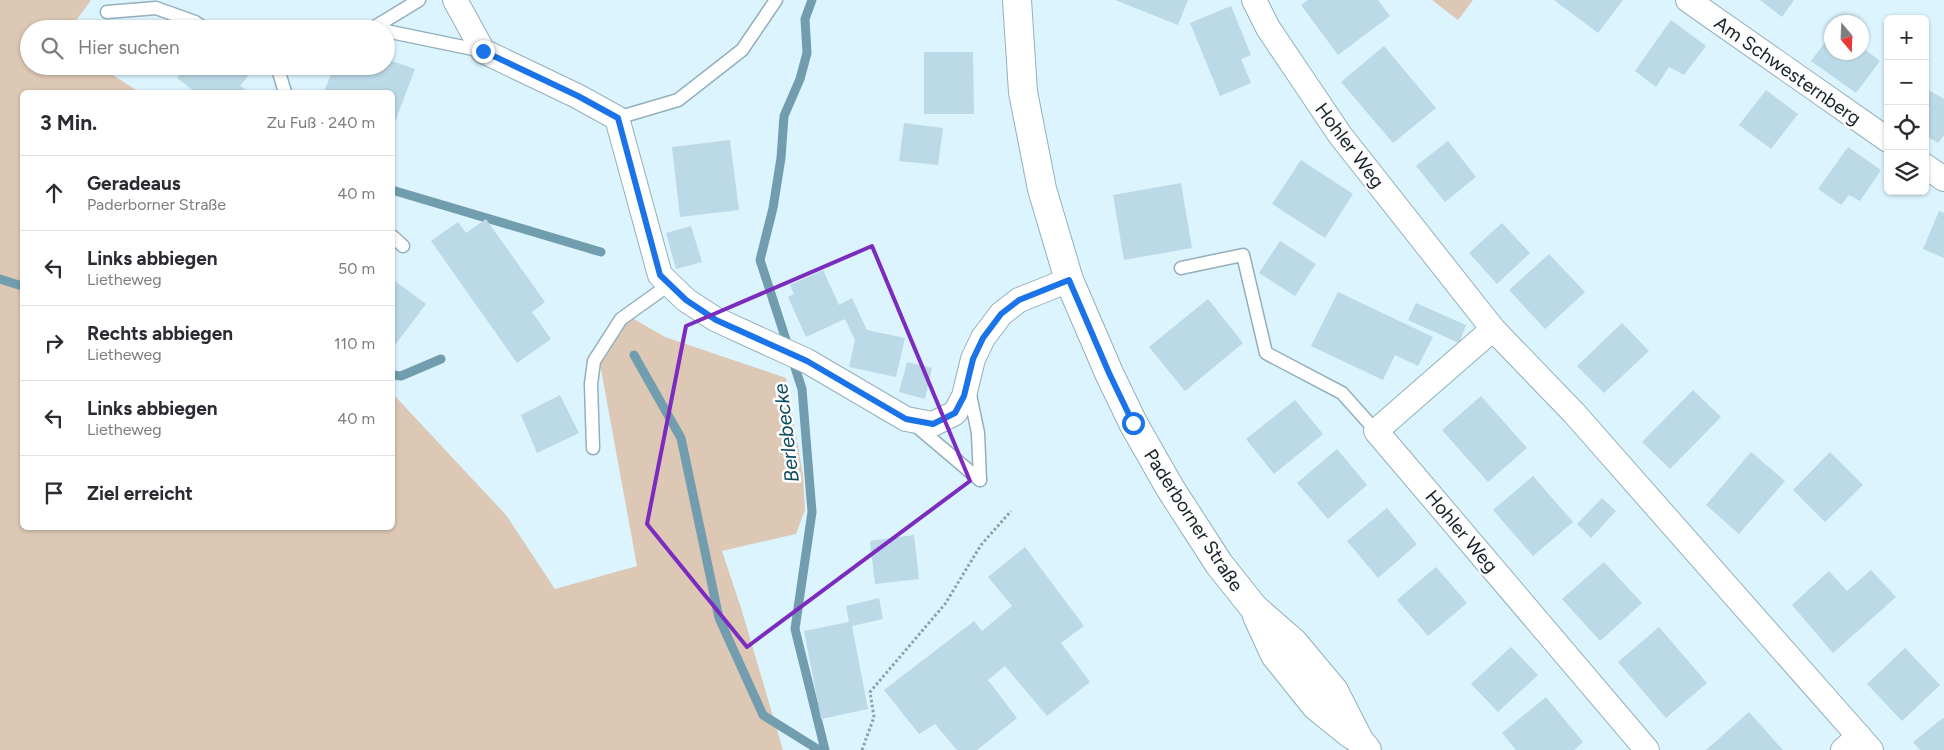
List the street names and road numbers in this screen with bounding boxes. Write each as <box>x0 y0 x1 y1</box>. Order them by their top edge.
street label: Am Schwesternberg <box>1710 11 1865 130</box>
street label: Hohler Weg <box>1310 98 1389 192</box>
street label: Paderborner Straße <box>1139 445 1248 596</box>
street label: Hohler Weg <box>1420 485 1503 577</box>

